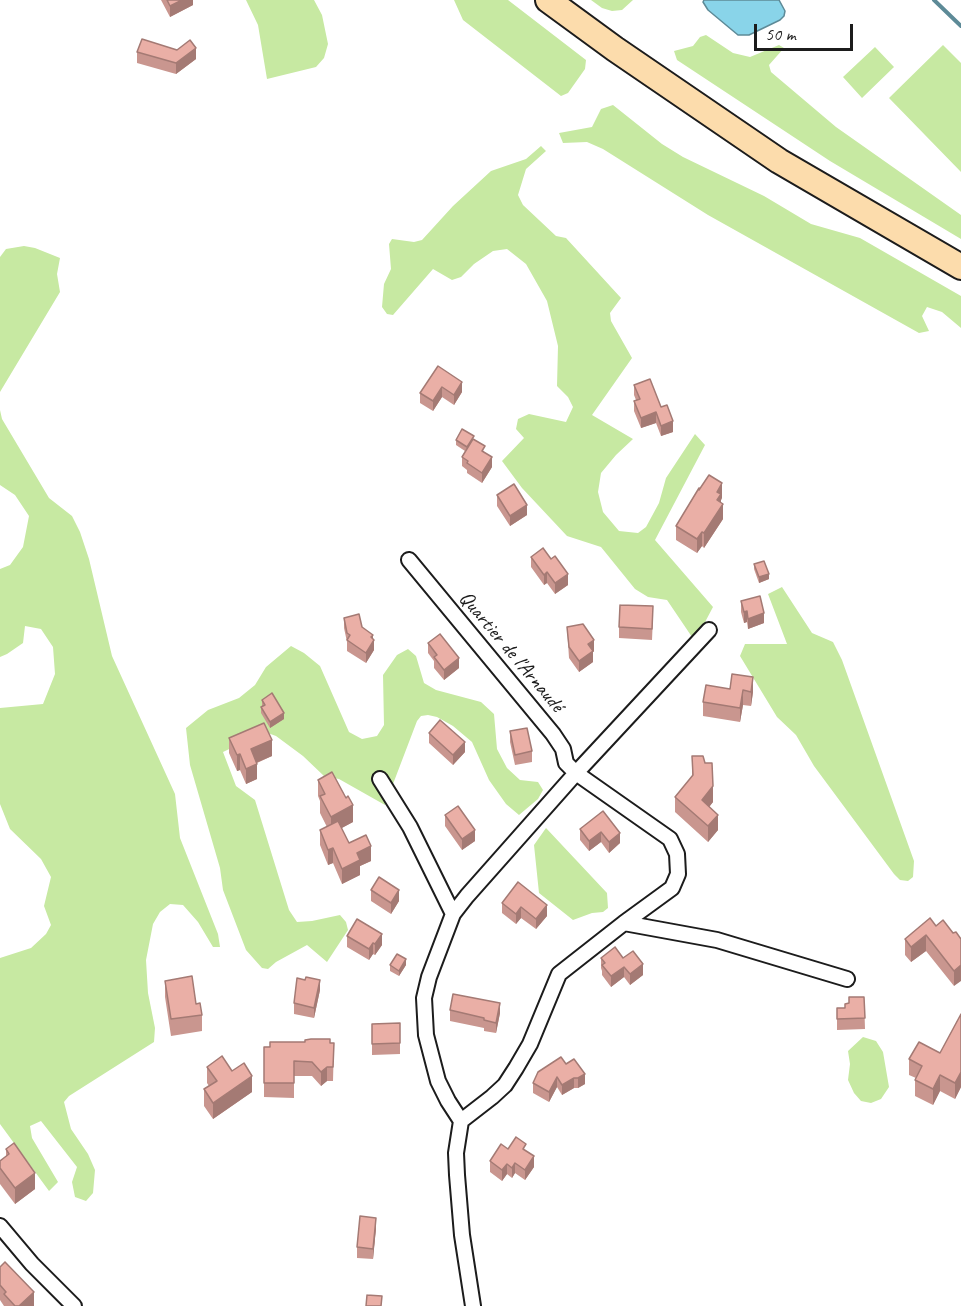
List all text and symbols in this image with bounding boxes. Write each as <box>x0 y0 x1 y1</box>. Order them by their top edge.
scale bar <box>757 12 856 50</box>
text: 50 m <box>765 23 796 45</box>
street label: Quartier de l'Arnaudé <box>453 586 569 718</box>

